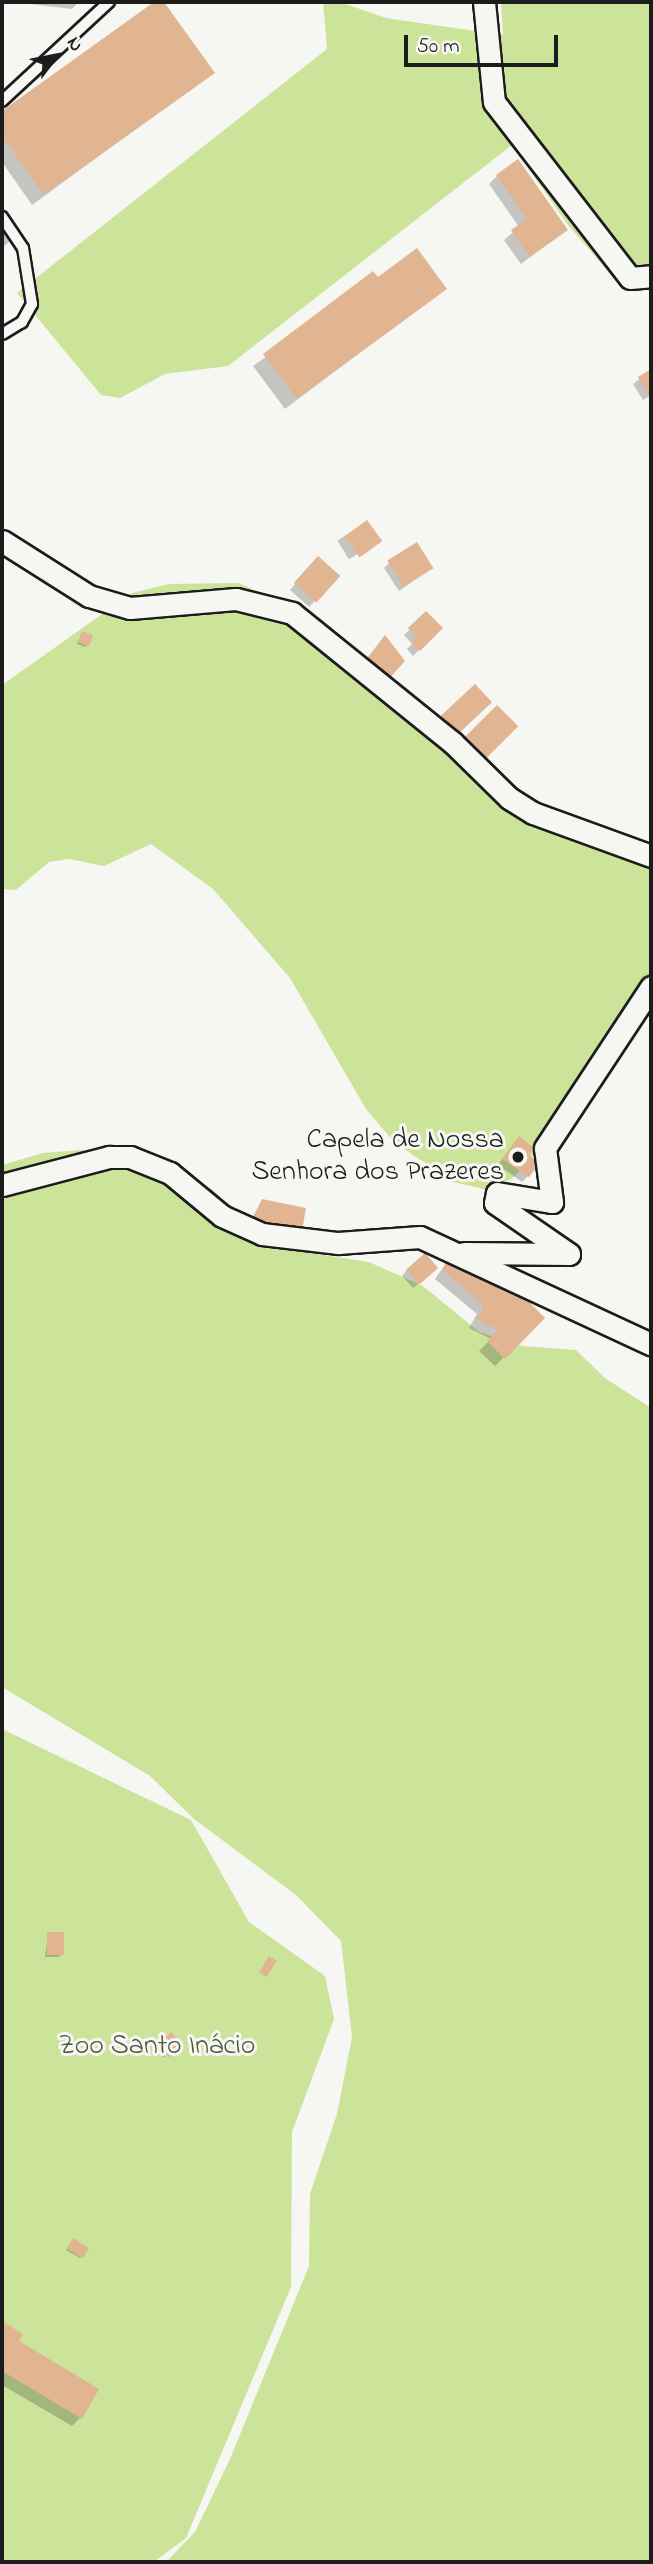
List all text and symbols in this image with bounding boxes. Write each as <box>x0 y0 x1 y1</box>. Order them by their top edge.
north arrow <box>21 21 91 91</box>
scale bar <box>408 21 562 65</box>
text: N <box>59 32 89 57</box>
text: 50 m <box>417 32 460 62</box>
place label: Capela de Nossa Senhora dos Prazeres <box>251 1124 504 1190</box>
marker: Capela de Nossa Senhora dos Prazeres <box>510 1149 526 1165</box>
park label: Zoo Santo Inácio <box>59 2030 255 2064</box>

